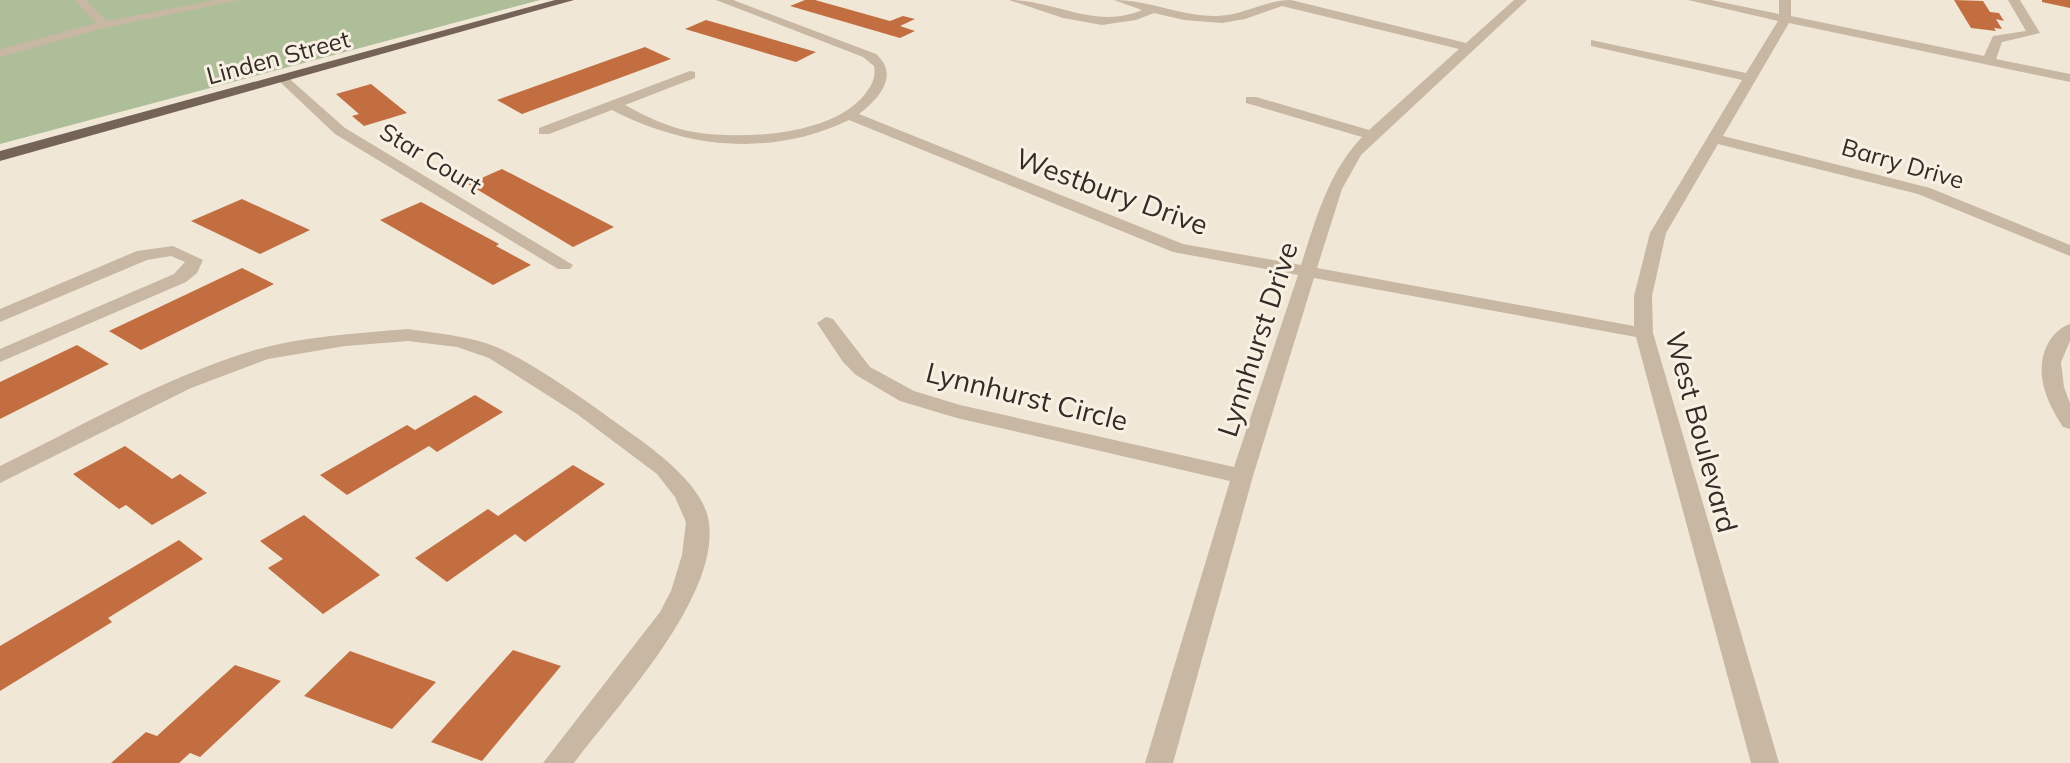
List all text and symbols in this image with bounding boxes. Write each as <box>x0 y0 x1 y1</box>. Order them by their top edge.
street label: Linden Street <box>203 23 353 91</box>
street label: Star Court <box>375 116 487 200</box>
street label: Barry Drive <box>1838 131 1968 195</box>
street label: Westbury Drive <box>1011 140 1213 242</box>
street label: Lynnhurst Drive <box>1209 237 1305 441</box>
street label: West Boulevard <box>1658 328 1746 536</box>
street label: Lynnhurst Circle <box>922 354 1132 438</box>

